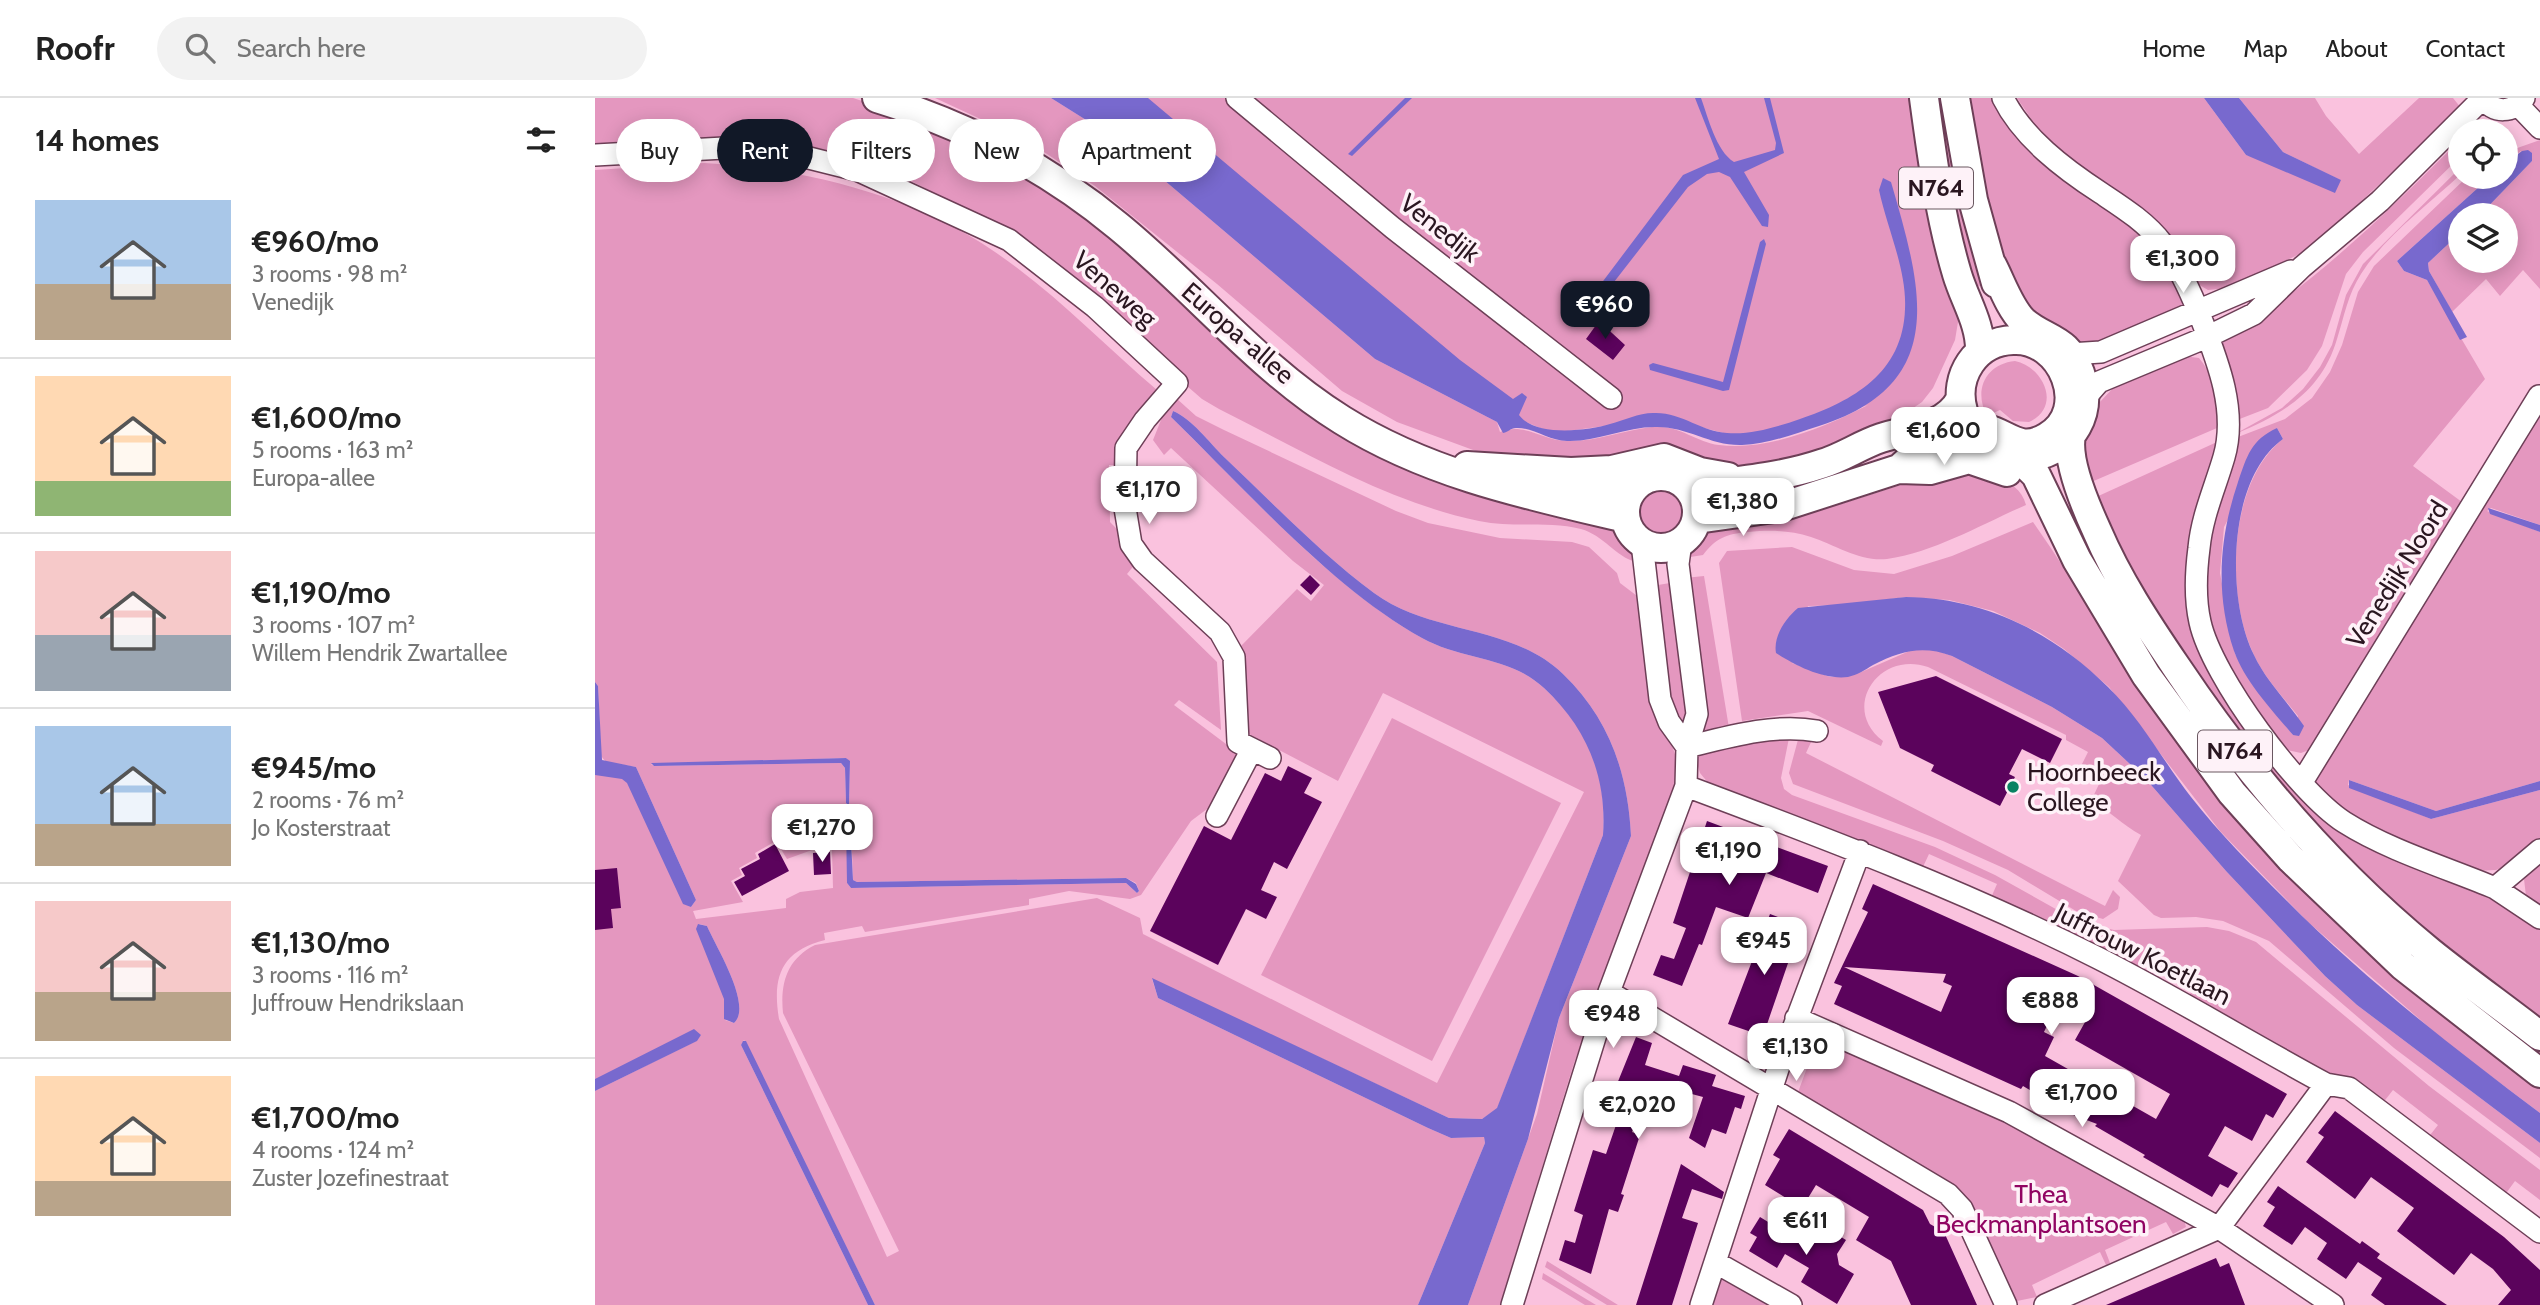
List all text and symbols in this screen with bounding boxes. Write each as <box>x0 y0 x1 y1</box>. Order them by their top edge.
search box <box>157 17 647 80</box>
text: Roofr <box>35 28 115 68</box>
icon: search <box>181 29 219 67</box>
text: Search here <box>237 32 366 64</box>
text: Home <box>2142 34 2205 63</box>
text: Map <box>2243 34 2288 63</box>
text: About <box>2326 34 2388 63</box>
text: Contact <box>2426 34 2505 63</box>
chip: Buy <box>616 119 703 182</box>
chip: Rent <box>717 119 813 182</box>
chip: Filters <box>827 119 935 182</box>
chip: New <box>949 119 1044 182</box>
chip: Apartment <box>1058 119 1216 182</box>
map controls <box>2448 119 2518 273</box>
button: locate <box>2448 119 2518 189</box>
icon: filters <box>522 121 560 159</box>
text: 14 homes <box>35 122 159 159</box>
road number: N764 <box>1899 168 1973 208</box>
street label: Venedijk <box>1394 187 1487 269</box>
button: layers <box>2448 203 2518 273</box>
text: €960/mo <box>252 223 379 260</box>
icon: home <box>91 228 175 312</box>
pin: €1,300 <box>2126 236 2240 295</box>
street label: Veneweg <box>1067 244 1164 335</box>
text: €1,300 <box>2146 244 2220 272</box>
text: 3 rooms · 98 m² <box>252 260 407 288</box>
street label: Europa-allee <box>1175 275 1301 391</box>
pin: €960 <box>1564 282 1646 341</box>
text: Venedijk <box>252 288 334 316</box>
text: €960 <box>1577 290 1633 318</box>
text: €1,600/mo <box>252 399 401 436</box>
icon: home <box>91 404 175 488</box>
pin: €1,600 <box>1887 408 2001 467</box>
text: €1,600 <box>1907 416 1981 444</box>
text: 5 rooms · 163 m² <box>252 436 413 464</box>
text: Europa-allee <box>252 464 375 492</box>
pin: €1,170 <box>1092 466 1206 526</box>
text: €1,170 <box>1117 475 1181 503</box>
pin: €1,380 <box>1686 478 1800 538</box>
text: €1,380 <box>1707 487 1779 515</box>
street label: Venedijk Noord <box>2339 495 2455 653</box>
text: €1,190/mo <box>252 574 391 611</box>
icon: home <box>91 579 175 663</box>
text: 3 rooms · 107 m² <box>252 611 415 639</box>
text: Willem Hendrik Zwartallee <box>252 639 508 667</box>
road number: N764 <box>2198 730 2272 772</box>
text: €945/mo <box>252 749 376 786</box>
icon: home <box>91 754 175 838</box>
place label: Hoornbeeck College <box>2027 756 2161 818</box>
marker: Hoornbeeck College <box>2005 779 2021 795</box>
text: 2 rooms · 76 m² <box>252 786 404 814</box>
pin: €1,270 <box>765 804 879 864</box>
text: €1,270 <box>788 813 856 841</box>
text: Jo Kosterstraat <box>252 814 390 842</box>
pin: €1,190 <box>1672 828 1786 887</box>
text: €1,190 <box>1696 836 1762 864</box>
street label: Juffrouw Koetlaan <box>2049 895 2236 1012</box>
pin: €945 <box>1723 918 1805 977</box>
text: €1,130/mo <box>252 924 390 961</box>
text: €945 <box>1737 926 1791 954</box>
icon: home <box>91 929 175 1013</box>
text: 3 rooms · 116 m² <box>252 961 408 989</box>
pin: €888 <box>2010 978 2092 1037</box>
text: €888 <box>2023 986 2079 1014</box>
text: Juffrouw Hendrikslaan <box>252 989 464 1017</box>
pin: €948 <box>1572 990 1654 1050</box>
text: €948 <box>1585 999 1641 1027</box>
pin: €1,130 <box>1739 1024 1853 1083</box>
text: €1,130 <box>1763 1032 1829 1060</box>
pin: €1,700 <box>2025 1070 2139 1129</box>
text: €1,700 <box>2046 1078 2118 1106</box>
pin: €2,020 <box>1581 1082 1695 1141</box>
text: €2,020 <box>1600 1090 1676 1118</box>
text: €1,700/mo <box>252 1099 399 1136</box>
icon: home <box>91 1104 175 1188</box>
text: 4 rooms · 124 m² <box>252 1136 414 1164</box>
text: Zuster Jozefinestraat <box>252 1164 449 1192</box>
park label: Thea Beckmanplantsoen <box>1935 1178 2147 1240</box>
pin: €611 <box>1765 1198 1847 1257</box>
text: €611 <box>1784 1206 1828 1234</box>

